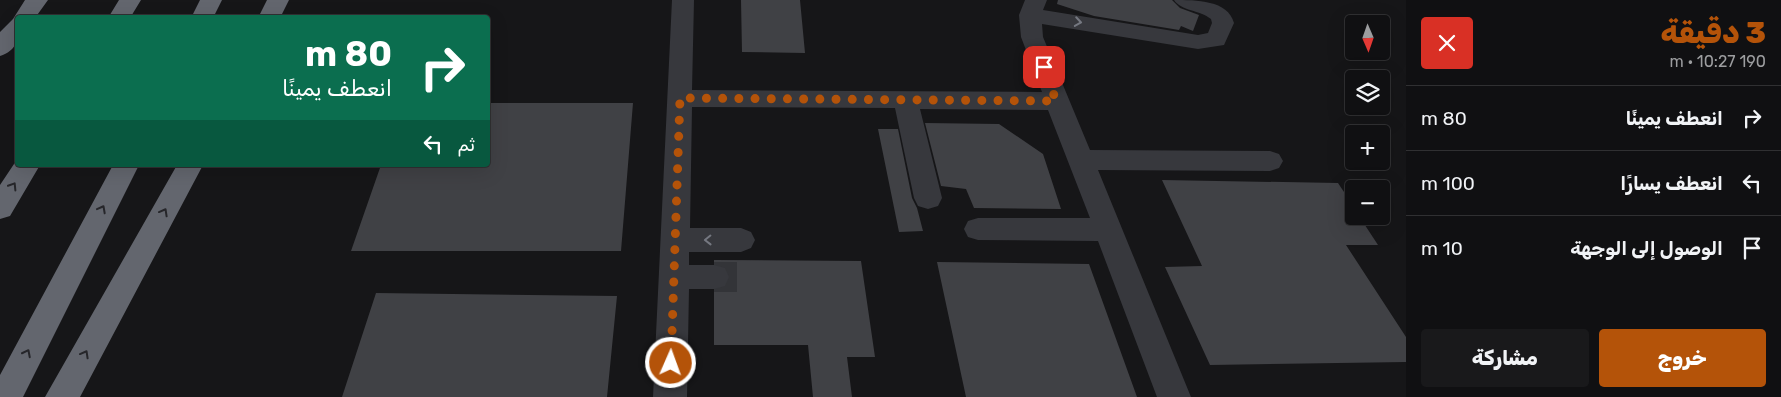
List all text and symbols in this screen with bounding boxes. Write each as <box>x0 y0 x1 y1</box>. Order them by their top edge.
north arrow <box>1345 15 1390 60</box>
map controls <box>1345 15 1390 225</box>
text: 3 دقيقة <box>1660 15 1766 51</box>
one-way arrow <box>1074 17 1083 27</box>
button: close <box>1421 17 1473 69</box>
text: 80 m <box>305 33 392 75</box>
icon: right <box>410 35 475 100</box>
pin <box>1023 46 1065 88</box>
text: 190 m · 10:27 <box>1670 52 1766 71</box>
icon: arrive <box>1030 53 1058 81</box>
button: layers <box>1345 70 1390 115</box>
text: انعطف يمينًا <box>282 75 392 102</box>
icon: right <box>1738 104 1766 132</box>
text: 80 m <box>1421 107 1467 130</box>
text: انعطف يمينًا <box>1626 107 1723 130</box>
button: + <box>1345 125 1390 170</box>
icon: left <box>419 130 447 158</box>
text: ثم <box>457 133 475 156</box>
icon: left <box>1738 169 1766 197</box>
text: 100 m <box>1421 172 1475 195</box>
text: انعطف يسارًا <box>1620 172 1723 195</box>
button: − <box>1345 180 1390 225</box>
one-way arrow <box>7 183 17 192</box>
one-way arrow <box>96 206 106 215</box>
one-way arrow <box>158 209 168 218</box>
icon: arrive <box>1738 234 1766 262</box>
one-way arrow <box>704 235 712 245</box>
text: 10 m <box>1421 237 1463 260</box>
text: الوصول إلى الوجهة <box>1570 237 1723 260</box>
button: مشاركة <box>1421 329 1589 387</box>
button: خروج <box>1599 329 1766 387</box>
position arrow <box>644 336 696 388</box>
one-way arrow <box>21 350 31 359</box>
one-way arrow <box>79 351 89 360</box>

